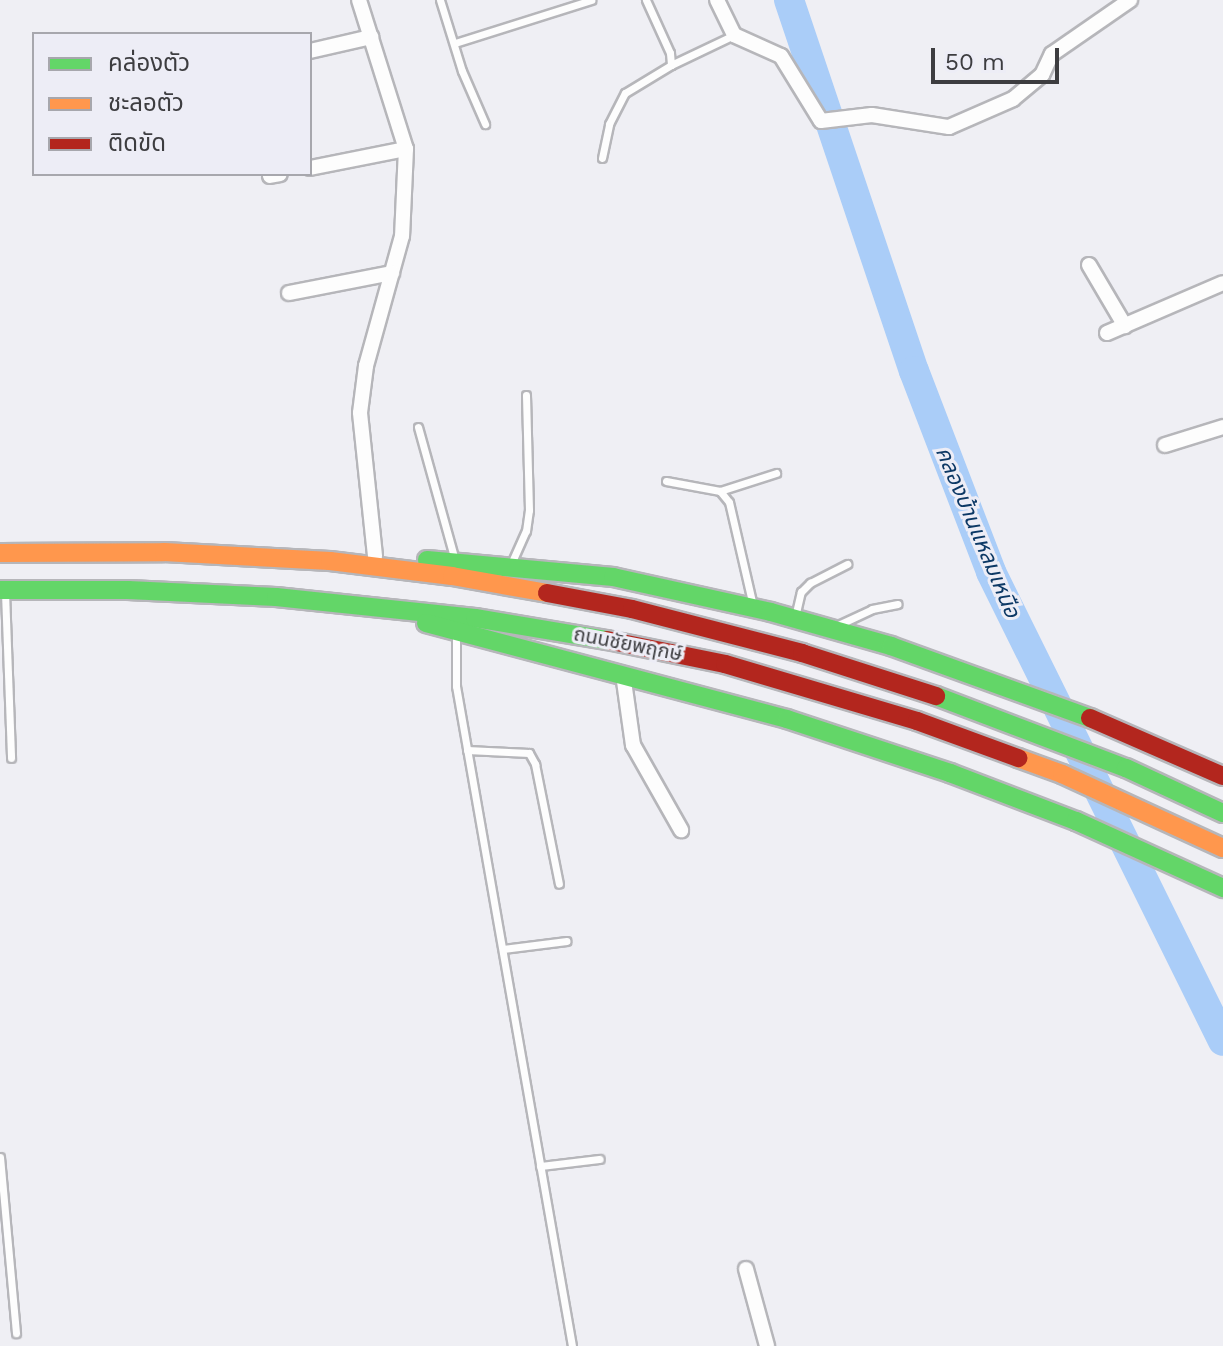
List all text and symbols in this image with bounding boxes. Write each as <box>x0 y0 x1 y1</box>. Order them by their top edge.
legend <box>32 32 312 176</box>
scale bar <box>935 32 1063 82</box>
text: 50 m <box>945 48 1005 76</box>
text: คล่องตัว <box>108 49 190 77</box>
text: ชะลอตัว <box>108 89 184 117</box>
text: ติดขัด <box>108 129 166 157</box>
water label: คลองบ้านแหลมเหนือ <box>930 443 1026 621</box>
street label: ถนนชัยพฤกษ์ <box>572 622 684 666</box>

